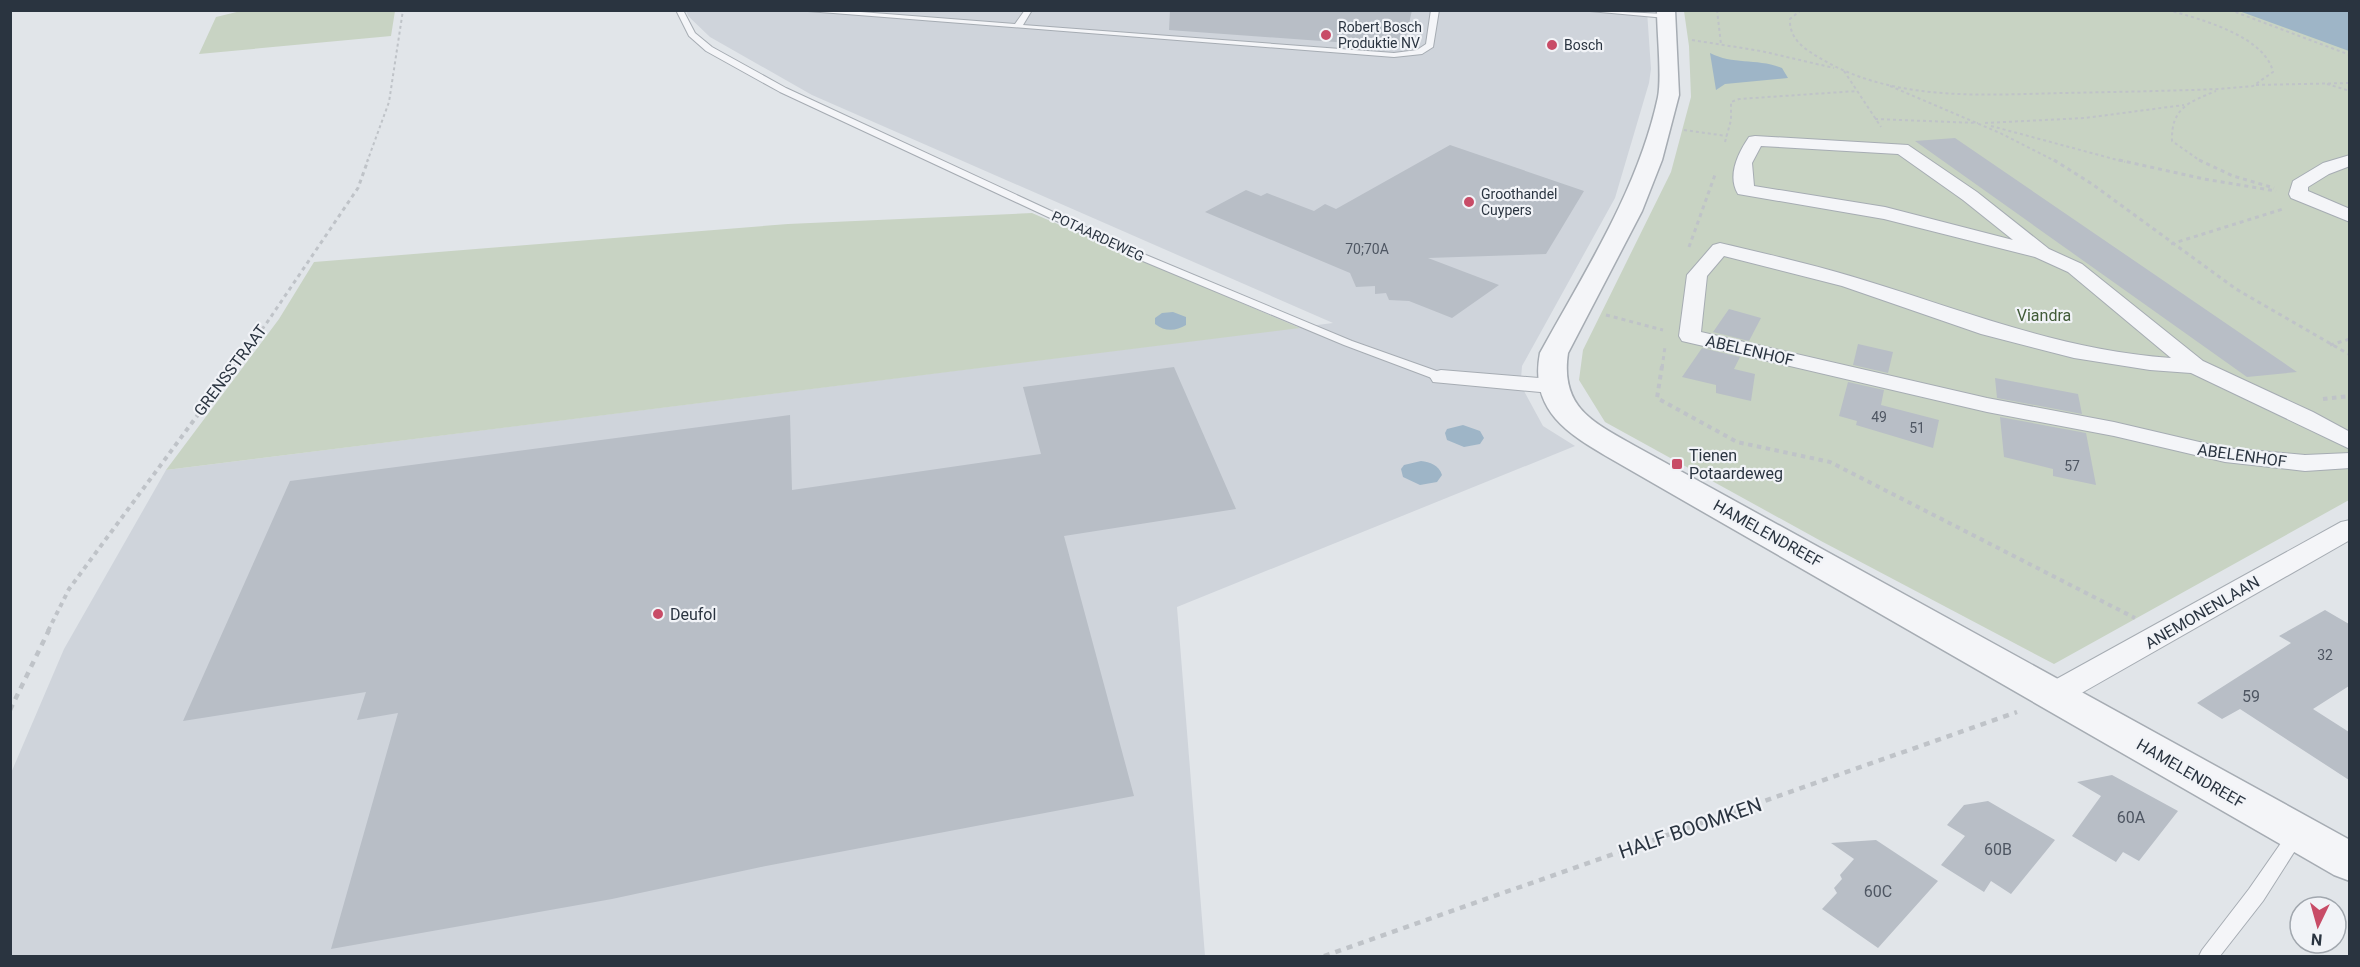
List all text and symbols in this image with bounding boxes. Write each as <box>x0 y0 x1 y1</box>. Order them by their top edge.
place label: Robert Bosch Produktie NV <box>1338 19 1422 51</box>
marker: Robert Bosch Produktie NV <box>1319 28 1333 42</box>
place label: Bosch <box>1564 37 1603 53</box>
marker: Bosch <box>1545 38 1559 52</box>
place label: Groothandel Cuypers <box>1481 186 1557 218</box>
marker: Groothandel Cuypers <box>1462 195 1476 209</box>
street label: POTAARDEWEG <box>1049 208 1147 264</box>
house number: 70;70A <box>1345 241 1389 257</box>
park label: Viandra <box>2017 306 2071 325</box>
street label: GRENSSTRAAT <box>190 321 271 420</box>
street label: ABELENHOF <box>1704 331 1796 370</box>
house number: 49 <box>1871 409 1887 425</box>
house number: 51 <box>1909 420 1925 436</box>
street label: ABELENHOF <box>2196 440 2288 471</box>
place label: Tienen Potaardeweg <box>1689 446 1783 483</box>
marker: Tienen Potaardeweg <box>1670 457 1684 471</box>
house number: 57 <box>2064 458 2080 474</box>
street label: HAMELENDREEF <box>1710 496 1826 571</box>
street label: ANEMONENLAAN <box>2142 572 2263 653</box>
place label: Deufol <box>670 605 716 624</box>
marker: Deufol <box>651 607 665 621</box>
house number: 32 <box>2317 647 2333 663</box>
house number: 59 <box>2242 687 2260 706</box>
street label: HAMELENDREEF <box>2133 735 2248 812</box>
street label: HALF BOOMKEN <box>1615 792 1765 864</box>
house number: 60A <box>2117 808 2146 827</box>
house number: 60B <box>1984 840 2012 859</box>
house number: 60C <box>1864 882 1892 901</box>
north arrow <box>2288 895 2348 955</box>
text: N <box>2310 929 2323 949</box>

